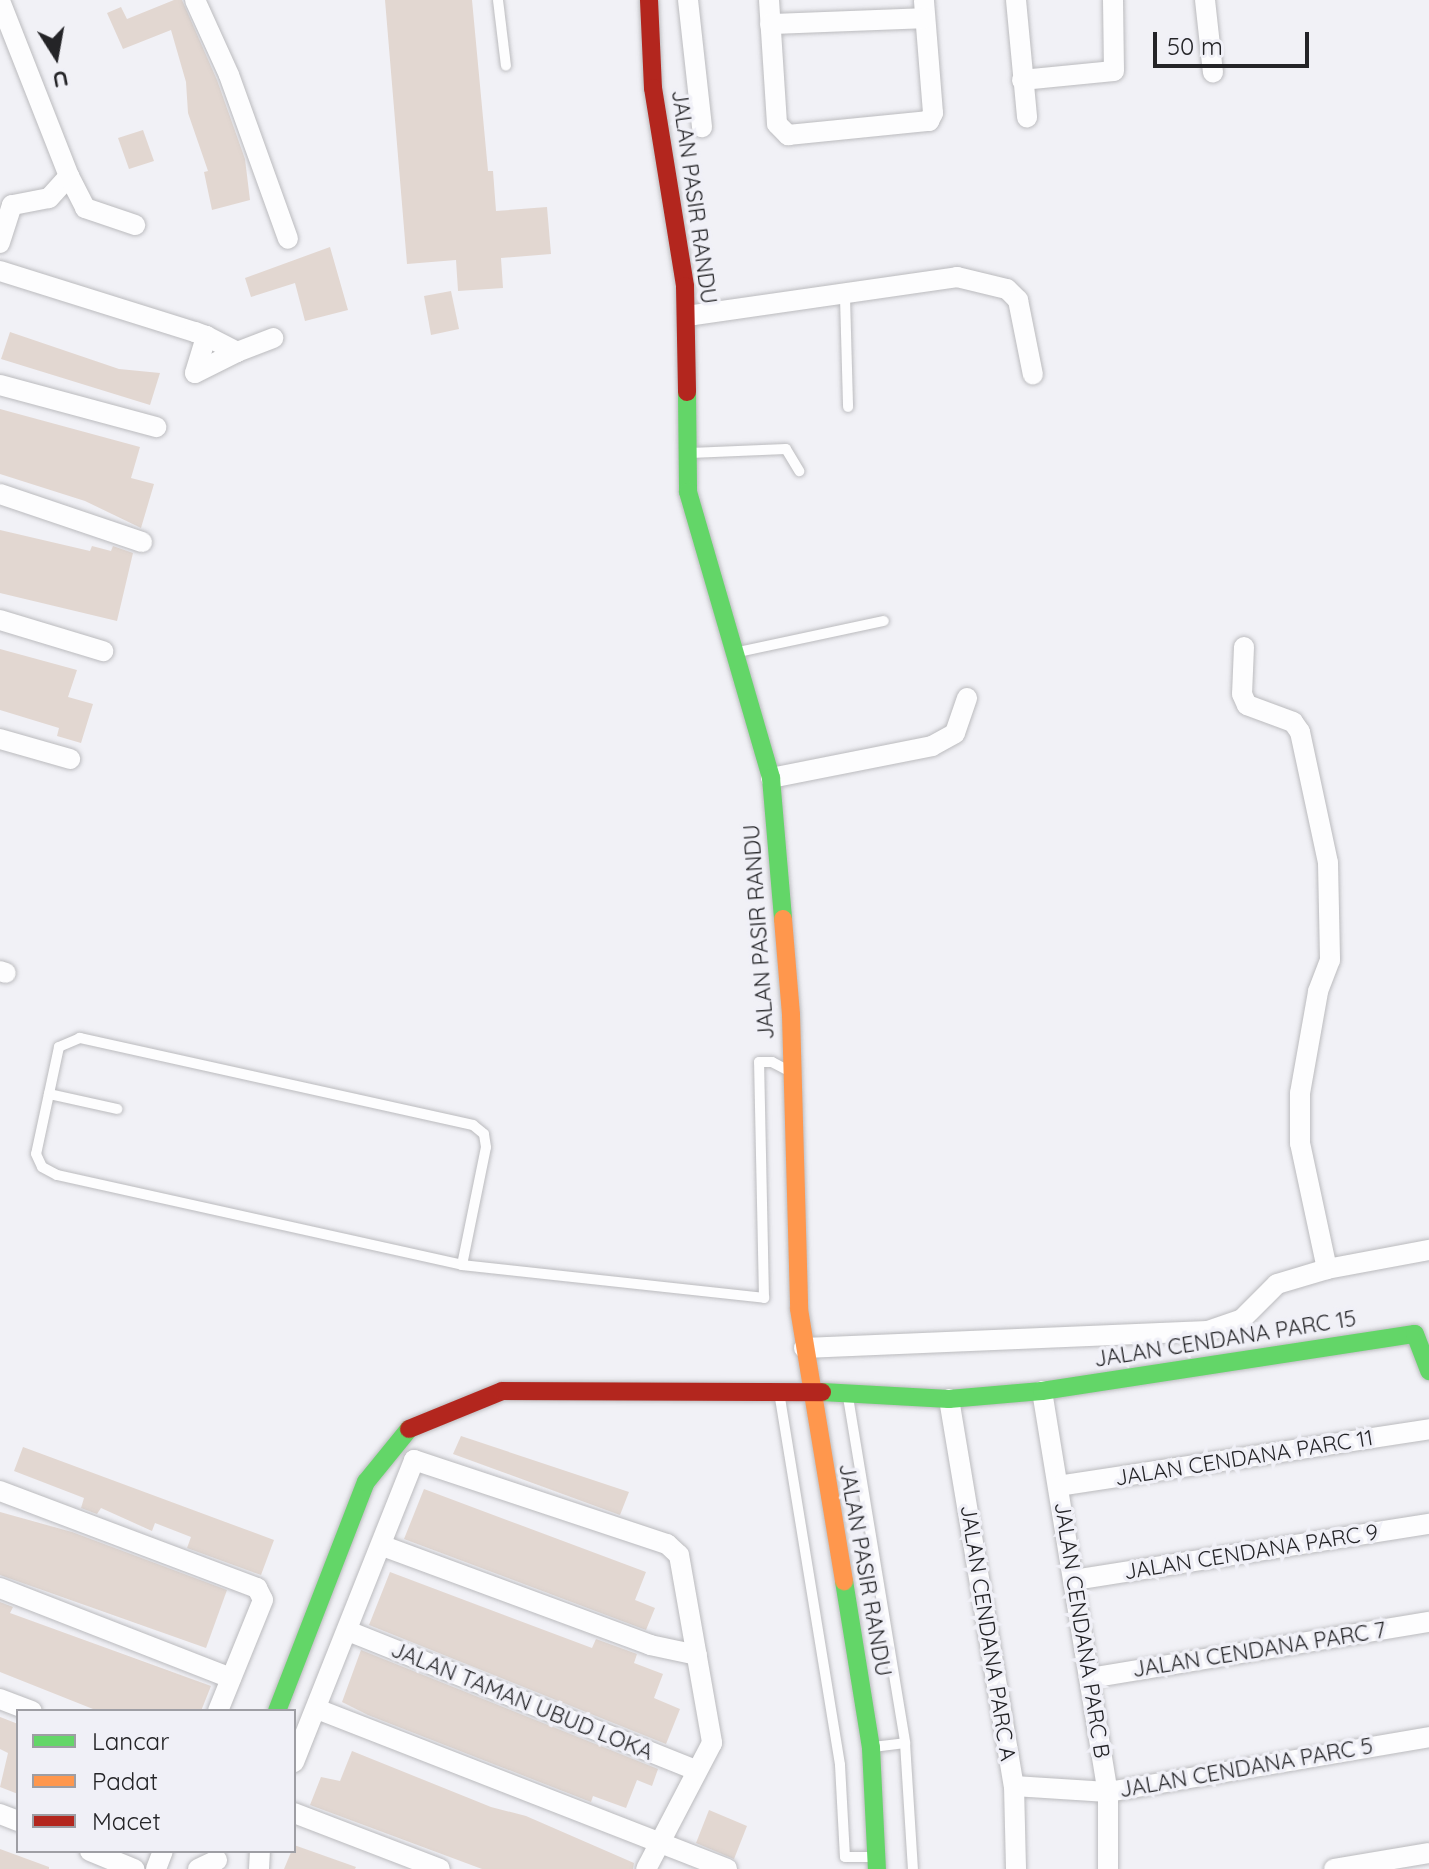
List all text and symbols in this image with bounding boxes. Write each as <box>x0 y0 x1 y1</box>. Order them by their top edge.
north arrow <box>16 16 96 96</box>
scale bar <box>1157 16 1313 66</box>
text: 50 m <box>1167 31 1223 61</box>
text: U <box>50 64 71 95</box>
street label: JALAN PASIR RANDU <box>666 88 722 306</box>
street label: JALAN PASIR RANDU <box>738 823 780 1041</box>
street label: JALAN CENDANA PARC 15 <box>1092 1305 1358 1373</box>
street label: JALAN CENDANA PARC 11 <box>1113 1425 1375 1491</box>
street label: JALAN PASIR RANDU <box>833 1461 897 1679</box>
street label: JALAN CENDANA PARC B <box>1049 1500 1115 1760</box>
street label: JALAN CENDANA PARC A <box>955 1503 1021 1763</box>
street label: JALAN CENDANA PARC 9 <box>1122 1519 1380 1585</box>
street label: JALAN CENDANA PARC 7 <box>1130 1617 1388 1683</box>
street label: JALAN TAMAN UBUD LOKA <box>387 1636 657 1766</box>
legend <box>16 1709 296 1853</box>
text: Lancar <box>92 1726 169 1756</box>
street label: JALAN CENDANA PARC 5 <box>1117 1733 1375 1803</box>
text: Padat <box>92 1766 158 1796</box>
text: Macet <box>92 1806 161 1836</box>

